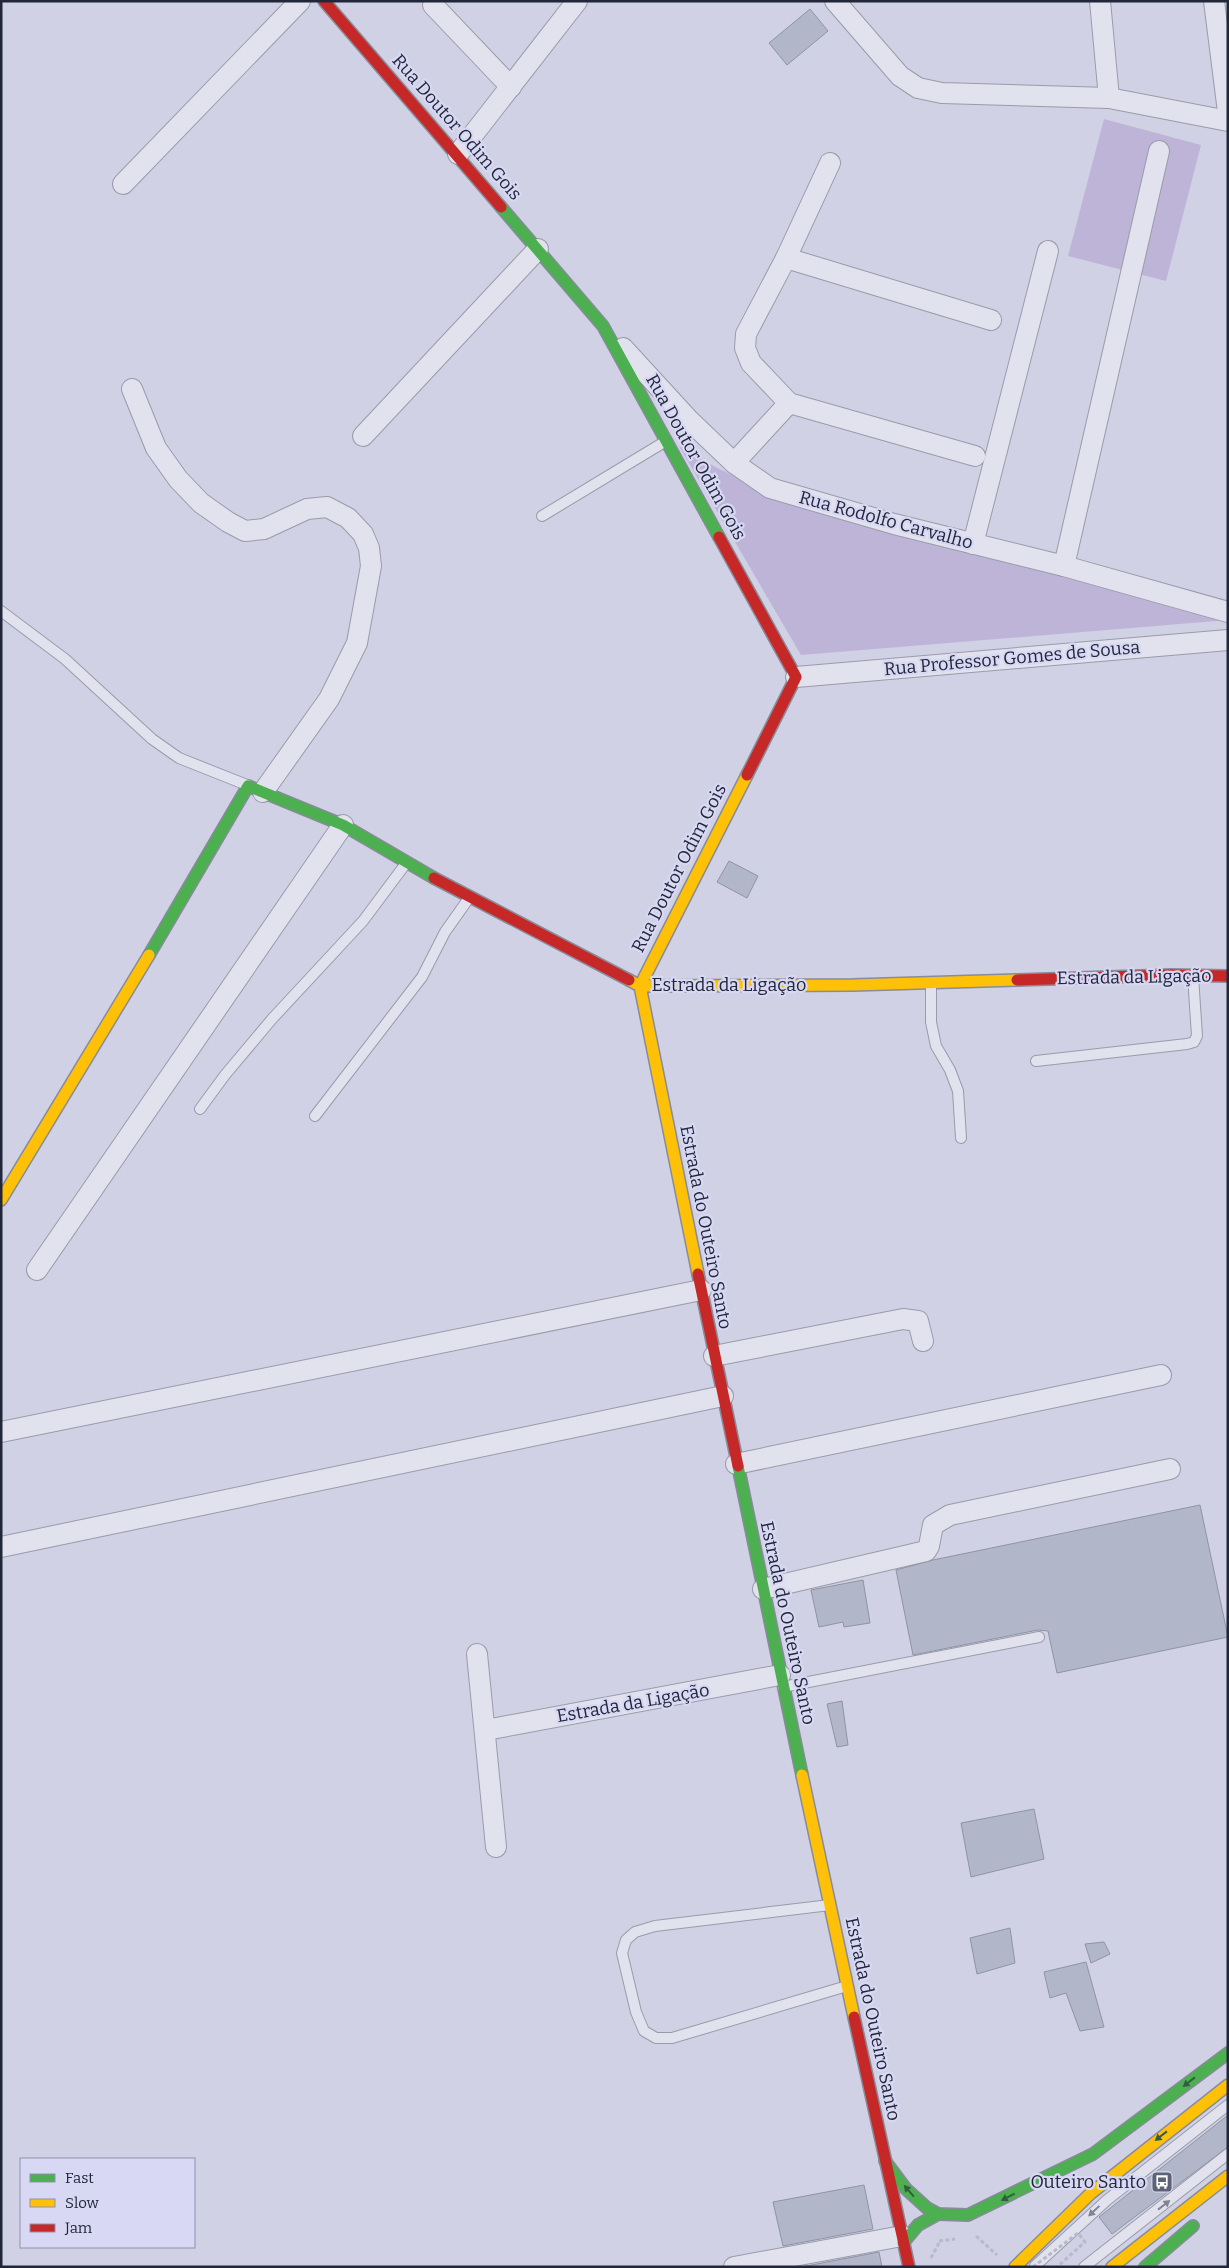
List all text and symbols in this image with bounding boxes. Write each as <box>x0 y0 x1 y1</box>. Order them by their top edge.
street label: Rua Doutor Odim Gois <box>388 49 526 205</box>
street label: Rua Doutor Odim Gois <box>641 370 751 544</box>
street label: Rua Rodolfo Carvalho <box>797 486 975 554</box>
street label: Rua Professor Gomes de Sousa <box>883 636 1141 680</box>
street label: Rua Doutor Odim Gois <box>627 780 731 956</box>
street label: Estrada da Ligação <box>1056 965 1212 989</box>
street label: Estrada da Ligação <box>652 974 806 996</box>
street label: Estrada do Outeiro Santo <box>675 1123 737 1331</box>
street label: Estrada do Outeiro Santo <box>756 1519 820 1727</box>
street label: Estrada da Ligação <box>555 1679 711 1727</box>
street label: Estrada do Outeiro Santo <box>841 1915 905 2123</box>
one-way arrow <box>1182 2077 1195 2087</box>
one-way arrow <box>1155 2131 1168 2142</box>
legend <box>20 2158 195 2248</box>
text: Fast <box>65 2169 94 2187</box>
bus stop icon: Outeiro Santo <box>1150 2170 1174 2194</box>
place label: Outeiro Santo <box>1030 2171 1146 2193</box>
one-way arrow <box>903 2184 914 2197</box>
one-way arrow <box>1001 2193 1015 2201</box>
text: Slow <box>65 2194 100 2212</box>
one-way arrow <box>1157 2199 1170 2210</box>
one-way arrow <box>1088 2206 1101 2217</box>
text: Jam <box>64 2219 93 2237</box>

